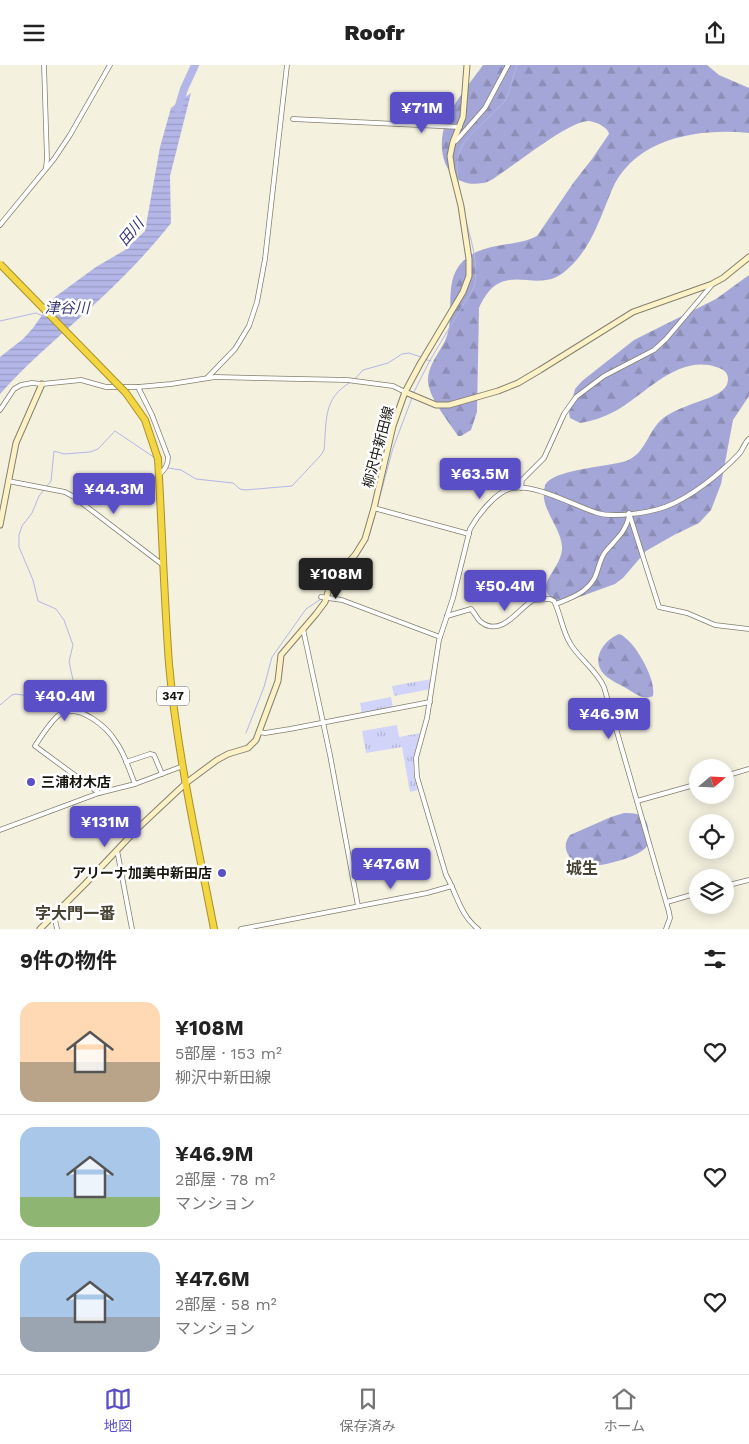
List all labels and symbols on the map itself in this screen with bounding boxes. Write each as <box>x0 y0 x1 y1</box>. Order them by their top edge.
pin: ¥71M <box>392 92 452 134</box>
water label: 田川 <box>114 213 149 249</box>
water label: 津谷川 <box>44 299 91 317</box>
street label: 柳沢中新田線 <box>359 404 397 490</box>
pin: ¥63.5M <box>439 457 521 500</box>
pin: ¥44.3M <box>73 473 155 515</box>
pin: ¥108M <box>301 557 371 600</box>
pin: ¥50.4M <box>464 569 546 612</box>
pin: ¥40.4M <box>24 679 106 722</box>
road number: 347 <box>157 687 189 705</box>
pin: ¥46.9M <box>568 697 650 740</box>
north arrow <box>689 759 734 804</box>
place label: 三浦材木店 <box>41 774 111 790</box>
marker: 三浦材木店 <box>25 776 37 788</box>
pin: ¥131M <box>70 805 140 848</box>
pin: ¥47.6M <box>350 847 432 890</box>
district label: 城生 <box>566 859 598 878</box>
place label: アリーナ加美中新田店 <box>72 865 212 881</box>
marker: アリーナ加美中新田店 <box>216 867 228 879</box>
district label: 字大門一番 <box>35 904 115 923</box>

